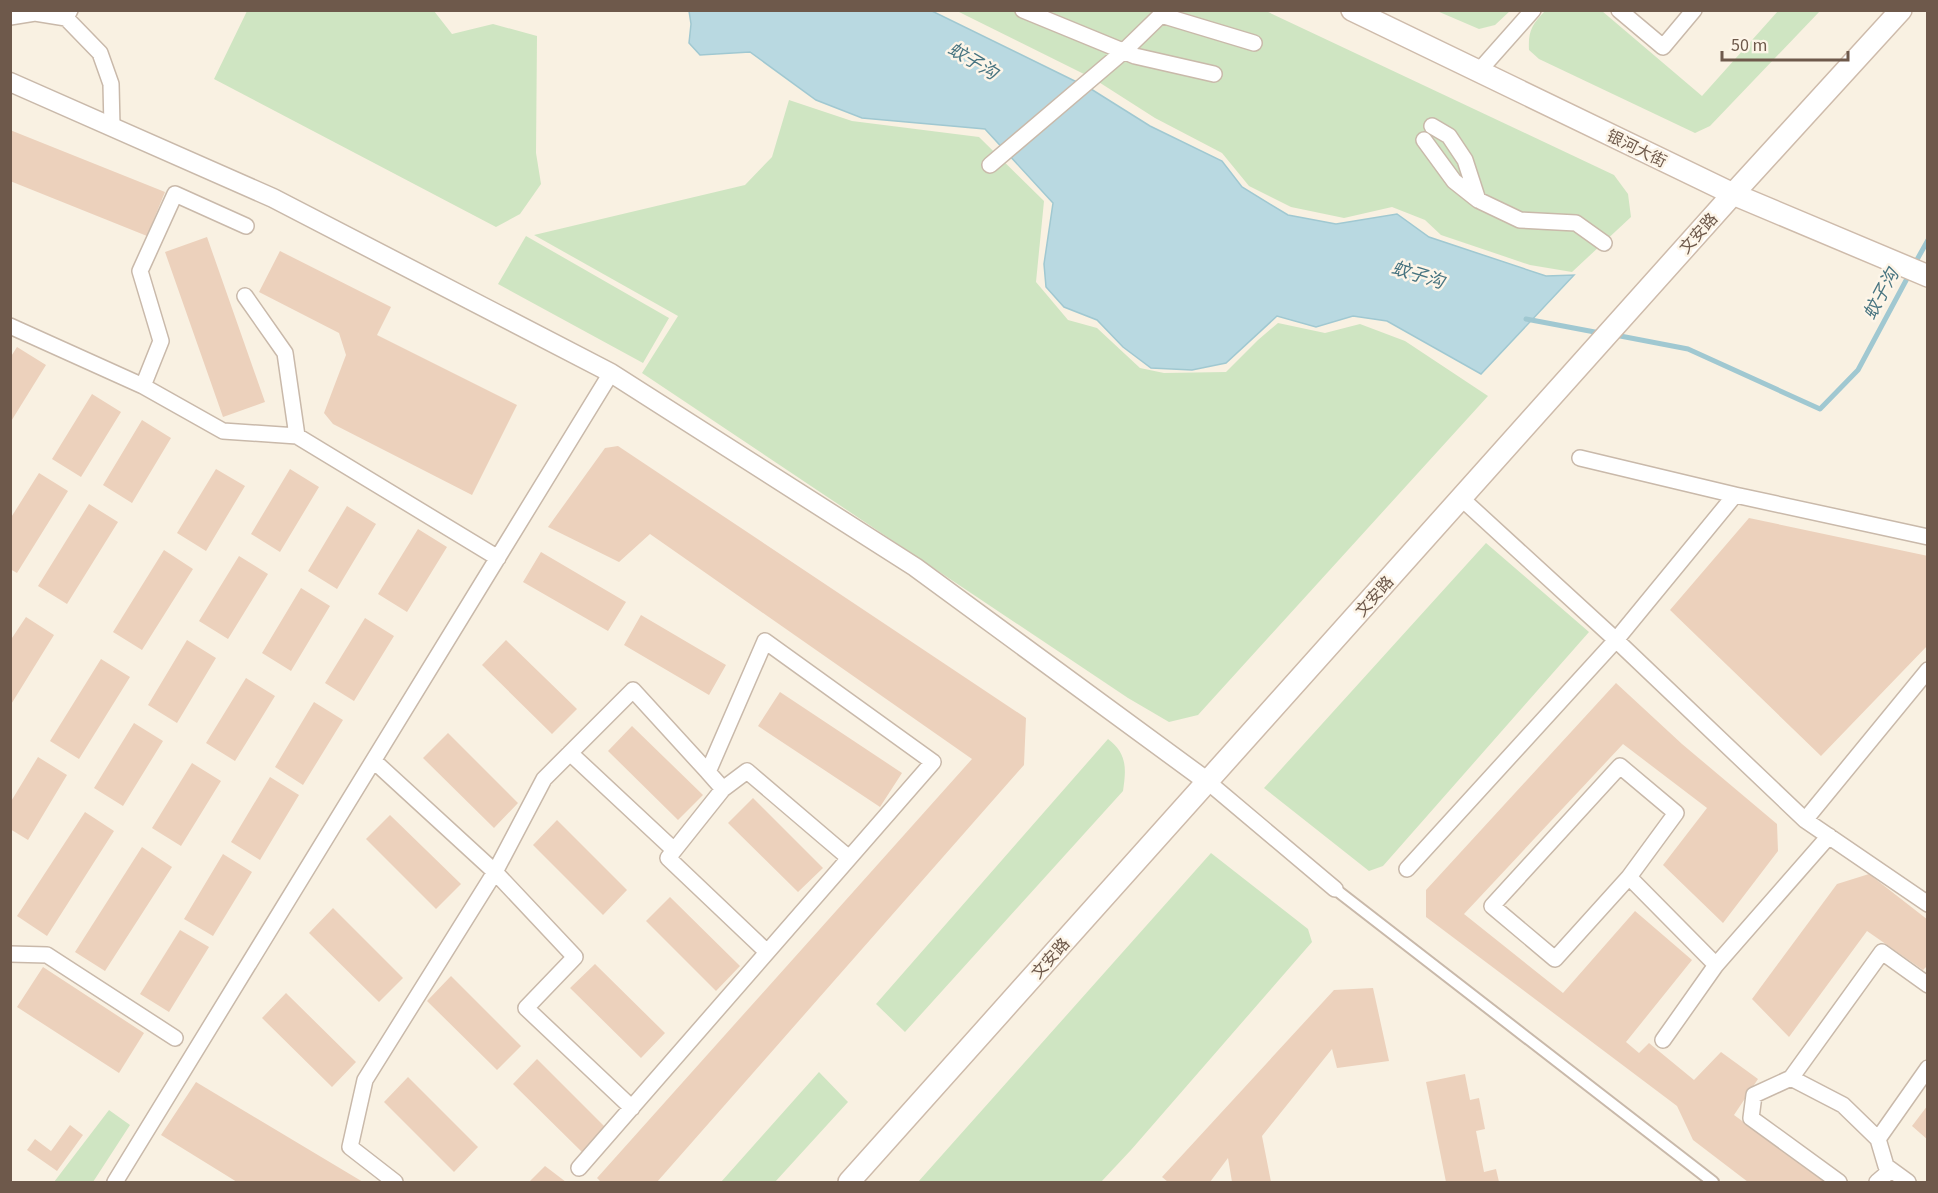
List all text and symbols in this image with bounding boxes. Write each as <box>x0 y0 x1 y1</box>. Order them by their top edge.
scale bar <box>1722 24 1848 62</box>
text: 50 m <box>1731 33 1767 58</box>
water label: 蚊子沟 <box>943 37 1004 87</box>
street label: 银河大街 <box>1603 125 1670 173</box>
street label: 文安路 <box>1675 208 1723 259</box>
water label: 蚊子沟 <box>1388 256 1449 296</box>
water label: 蚊子沟 <box>1858 263 1906 324</box>
street label: 文安路 <box>1351 571 1399 622</box>
street label: 文安路 <box>1027 933 1075 984</box>

